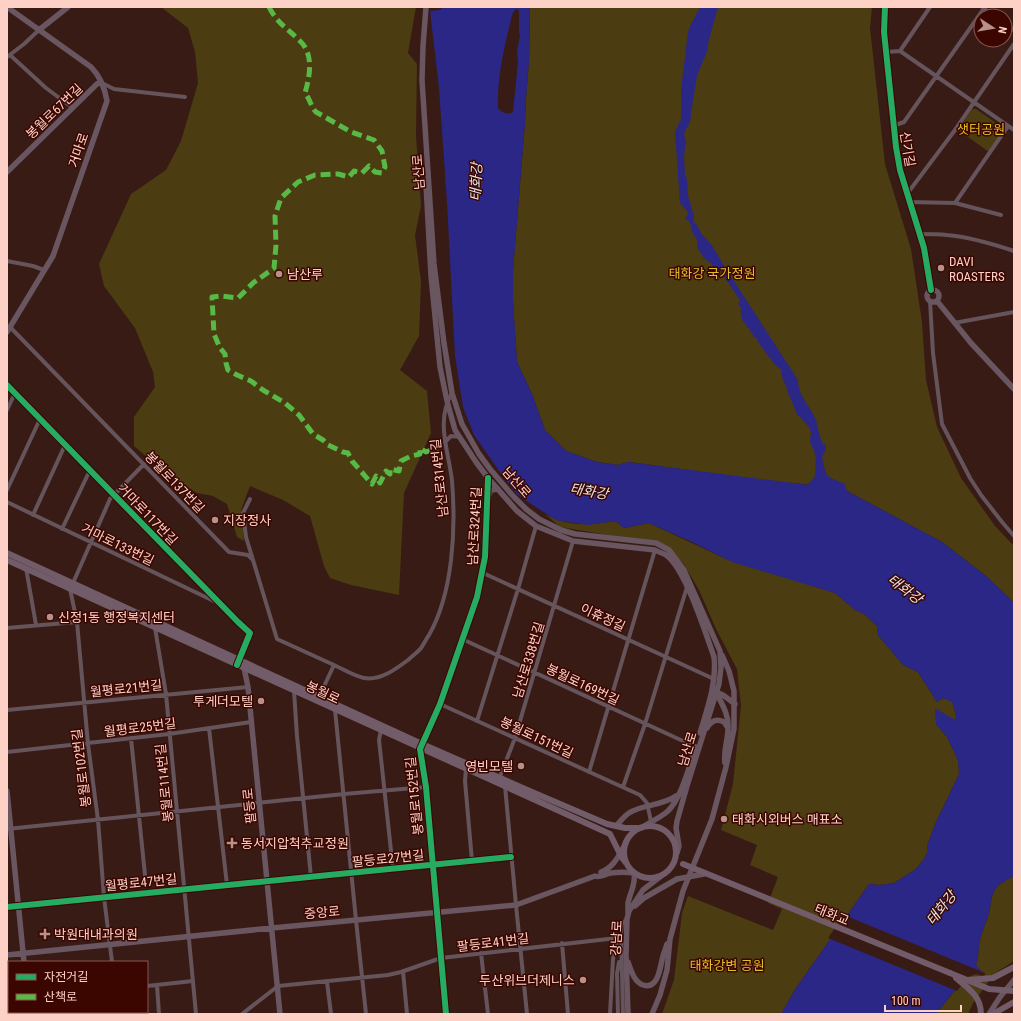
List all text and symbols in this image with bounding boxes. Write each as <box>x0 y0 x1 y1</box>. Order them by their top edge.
north arrow <box>973 8 1013 48</box>
text: N <box>995 25 1009 35</box>
street label: 봉월로67번길 <box>23 81 86 142</box>
park label: 샛터공원 <box>957 122 1005 137</box>
street label: 신기길 <box>897 130 918 168</box>
street label: 거마로 <box>66 131 91 170</box>
street label: 남산로 <box>410 154 427 190</box>
water label: 태화강 <box>467 160 485 202</box>
place label: DAVI ROASTERS <box>949 254 1005 284</box>
marker: DAVI ROASTERS <box>936 263 946 273</box>
park label: 태화강 국가정원 <box>669 266 755 281</box>
place label: 남산루 <box>287 267 323 282</box>
marker: 남산루 <box>274 269 284 279</box>
street label: 남산로314번길 <box>428 438 451 518</box>
street label: 봉월로137번길 <box>142 449 207 516</box>
street label: 남산로 <box>499 464 534 501</box>
water label: 태화강 <box>569 480 611 502</box>
street label: 거마로117번길 <box>115 481 180 548</box>
street label: 남산로324번길 <box>465 486 484 566</box>
place label: 지장정사 <box>223 513 271 528</box>
marker: 지장정사 <box>210 515 220 525</box>
street label: 거마로133번길 <box>79 520 157 569</box>
water label: 태화강 <box>885 571 927 608</box>
street label: 이휴정길 <box>578 601 628 634</box>
place label: 신정1동 행정복지센터 <box>58 610 175 625</box>
marker: 신정1동 행정복지센터 <box>45 612 55 622</box>
street label: 남산로338번길 <box>510 620 547 700</box>
street label: 봉월로169번길 <box>544 661 622 708</box>
street label: 월평로21번길 <box>89 677 163 700</box>
street label: 봉월로 <box>303 678 342 707</box>
place label: 투게더모텔 <box>193 694 253 709</box>
marker: 투게더모텔 <box>256 696 266 706</box>
street label: 봉월로151번길 <box>498 714 576 761</box>
street label: 월평로25번길 <box>103 716 177 739</box>
street label: 봉월로102번길 <box>69 728 94 808</box>
street label: 남산로 <box>675 730 700 769</box>
street label: 봉월로114번길 <box>153 743 176 823</box>
street label: 봉월로152번길 <box>403 756 426 836</box>
place label: 영빈모텔 <box>465 759 513 774</box>
marker: 영빈모텔 <box>516 761 526 771</box>
street label: 팔등로 <box>240 787 259 825</box>
place label: 태화시외버스 매표소 <box>732 812 843 827</box>
marker: 태화시외버스 매표소 <box>719 814 729 824</box>
place label: 동서지압척추교정원 <box>241 836 349 851</box>
marker: 동서지압척추교정원 <box>226 837 238 849</box>
street label: 팔등로27번길 <box>351 847 425 870</box>
street label: 월평로47번길 <box>104 871 178 894</box>
water label: 태화강 <box>923 886 961 928</box>
street label: 태화교 <box>812 901 851 928</box>
street label: 중앙로 <box>304 903 341 922</box>
street label: 강남로 <box>608 920 625 956</box>
place label: 박원대내과의원 <box>54 927 138 942</box>
marker: 박원대내과의원 <box>39 928 51 940</box>
street label: 팔등로41번길 <box>456 931 530 954</box>
park label: 태화강변 공원 <box>690 958 764 973</box>
legend <box>8 961 148 1013</box>
text: 자전거길 <box>44 970 88 984</box>
place label: 두산위브더제니스 <box>479 973 575 988</box>
marker: 두산위브더제니스 <box>578 975 588 985</box>
scale bar <box>885 987 961 1013</box>
text: 산책로 <box>44 990 77 1004</box>
text: 100 m <box>891 994 921 1008</box>

